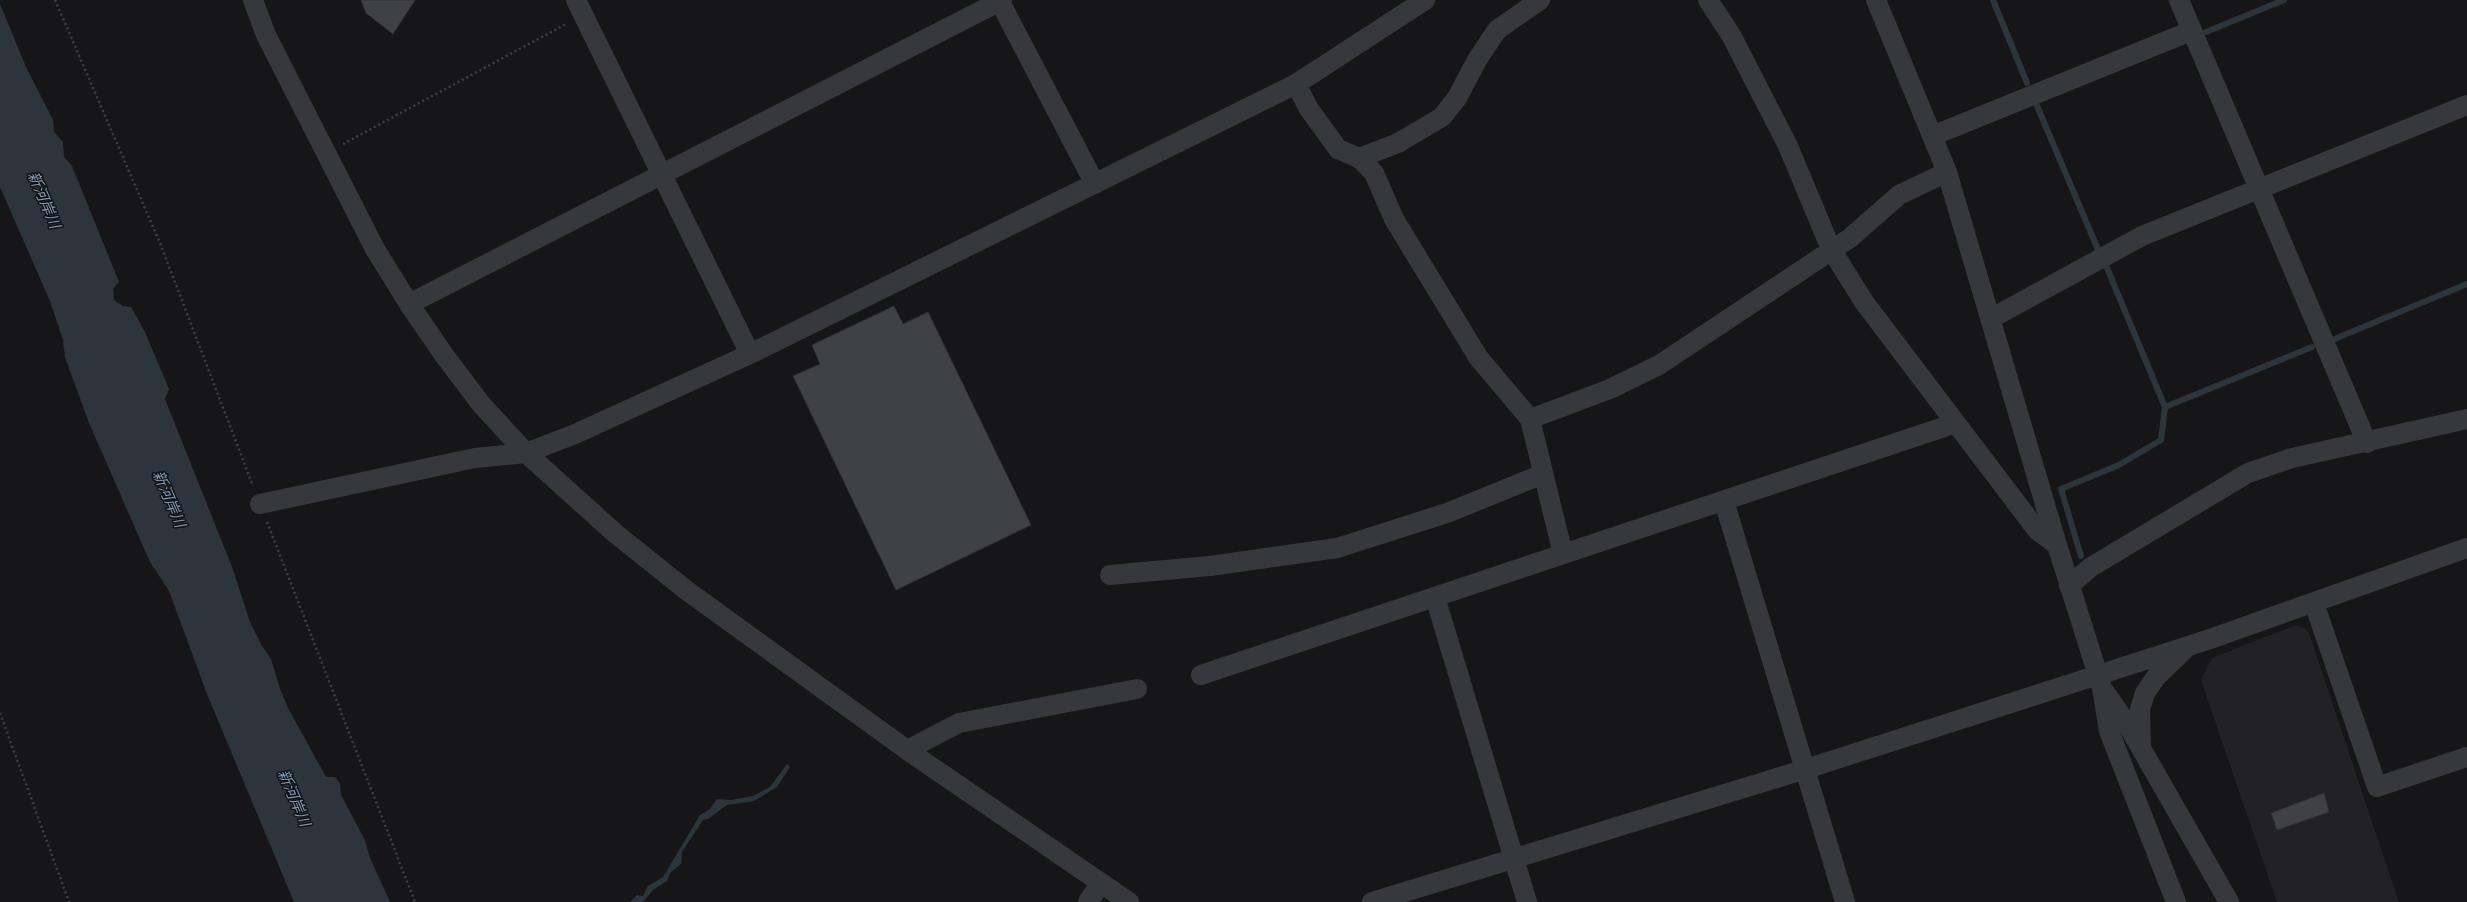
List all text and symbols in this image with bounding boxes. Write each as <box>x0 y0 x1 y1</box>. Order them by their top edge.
water label: 新河岸川 <box>24 169 64 231</box>
water label: 新河岸川 <box>149 468 189 530</box>
water label: 新河岸川 <box>274 767 314 829</box>

